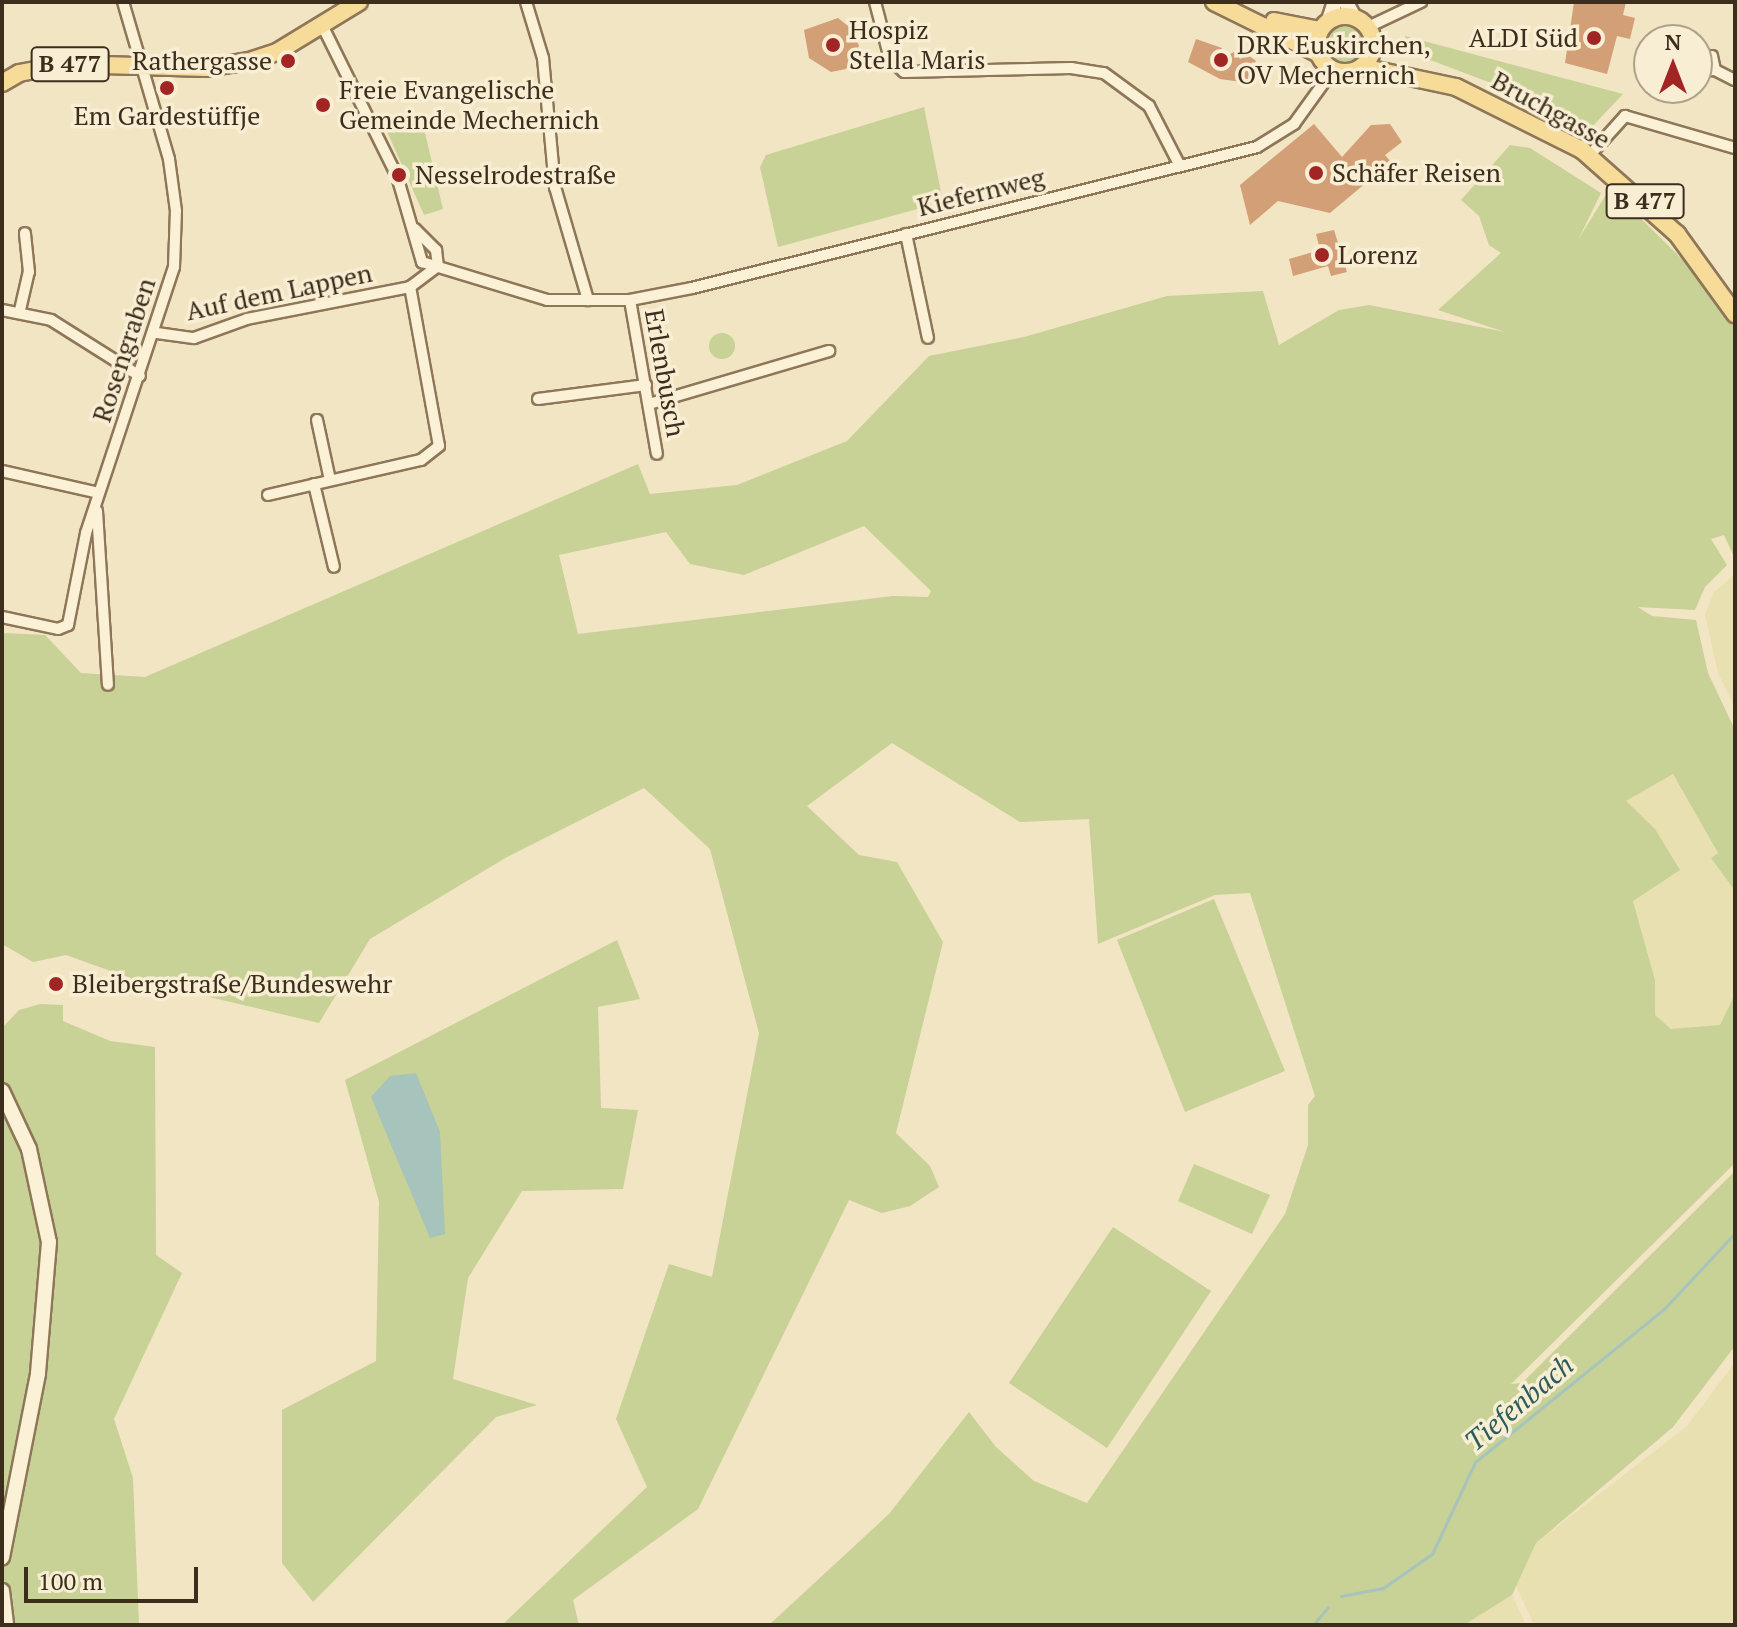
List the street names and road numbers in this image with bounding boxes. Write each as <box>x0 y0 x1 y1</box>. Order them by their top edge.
road number: B 477 <box>30 44 110 84</box>
street label: Bruchgasse <box>1486 65 1616 155</box>
street label: Kiefernweg <box>914 161 1048 223</box>
road number: B 477 <box>1605 181 1685 221</box>
street label: Auf dem Lappen <box>183 257 375 327</box>
street label: Rosengraben <box>86 274 162 426</box>
street label: Erlenbusch <box>638 307 692 439</box>

